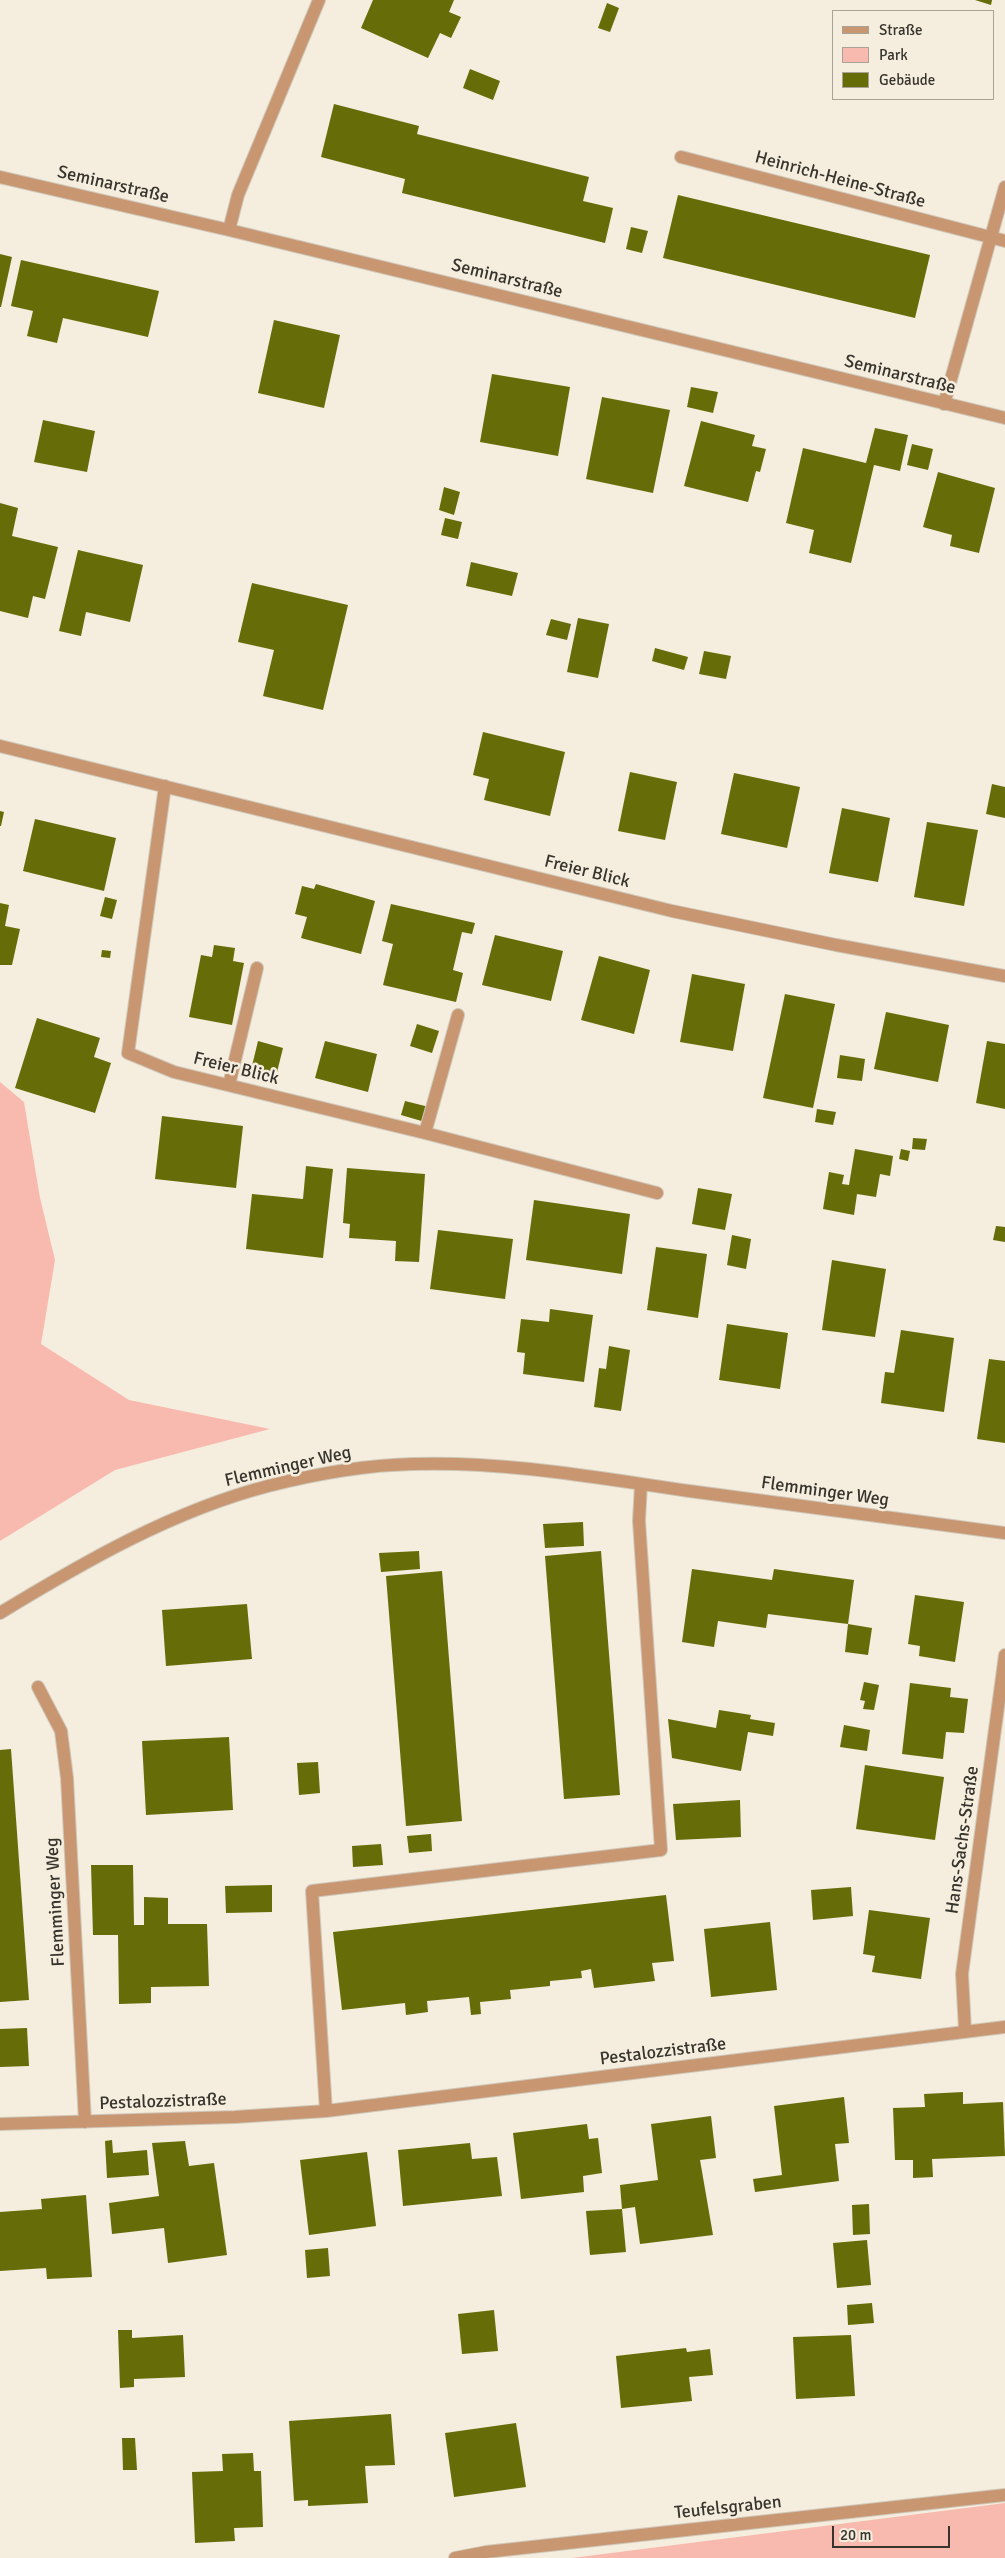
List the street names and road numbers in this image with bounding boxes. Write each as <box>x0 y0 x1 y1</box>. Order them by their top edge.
street label: Heinrich-Heine-Straße <box>752 147 928 213</box>
street label: Seminarstraße <box>55 162 171 208</box>
street label: Seminarstraße <box>449 255 565 303</box>
street label: Seminarstraße <box>842 351 958 399</box>
street label: Freier Blick <box>542 851 632 893</box>
street label: Freier Blick <box>191 1048 281 1090</box>
street label: Flemminger Weg <box>223 1442 353 1492</box>
street label: Flemminger Weg <box>760 1472 890 1512</box>
street label: Hans-Sachs-Straße <box>942 1765 984 1915</box>
street label: Flemminger Weg <box>42 1837 70 1967</box>
street label: Pestalozzistraße <box>599 2034 727 2070</box>
street label: Pestalozzistraße <box>99 2089 227 2115</box>
street label: Teufelsgraben <box>673 2492 783 2524</box>

